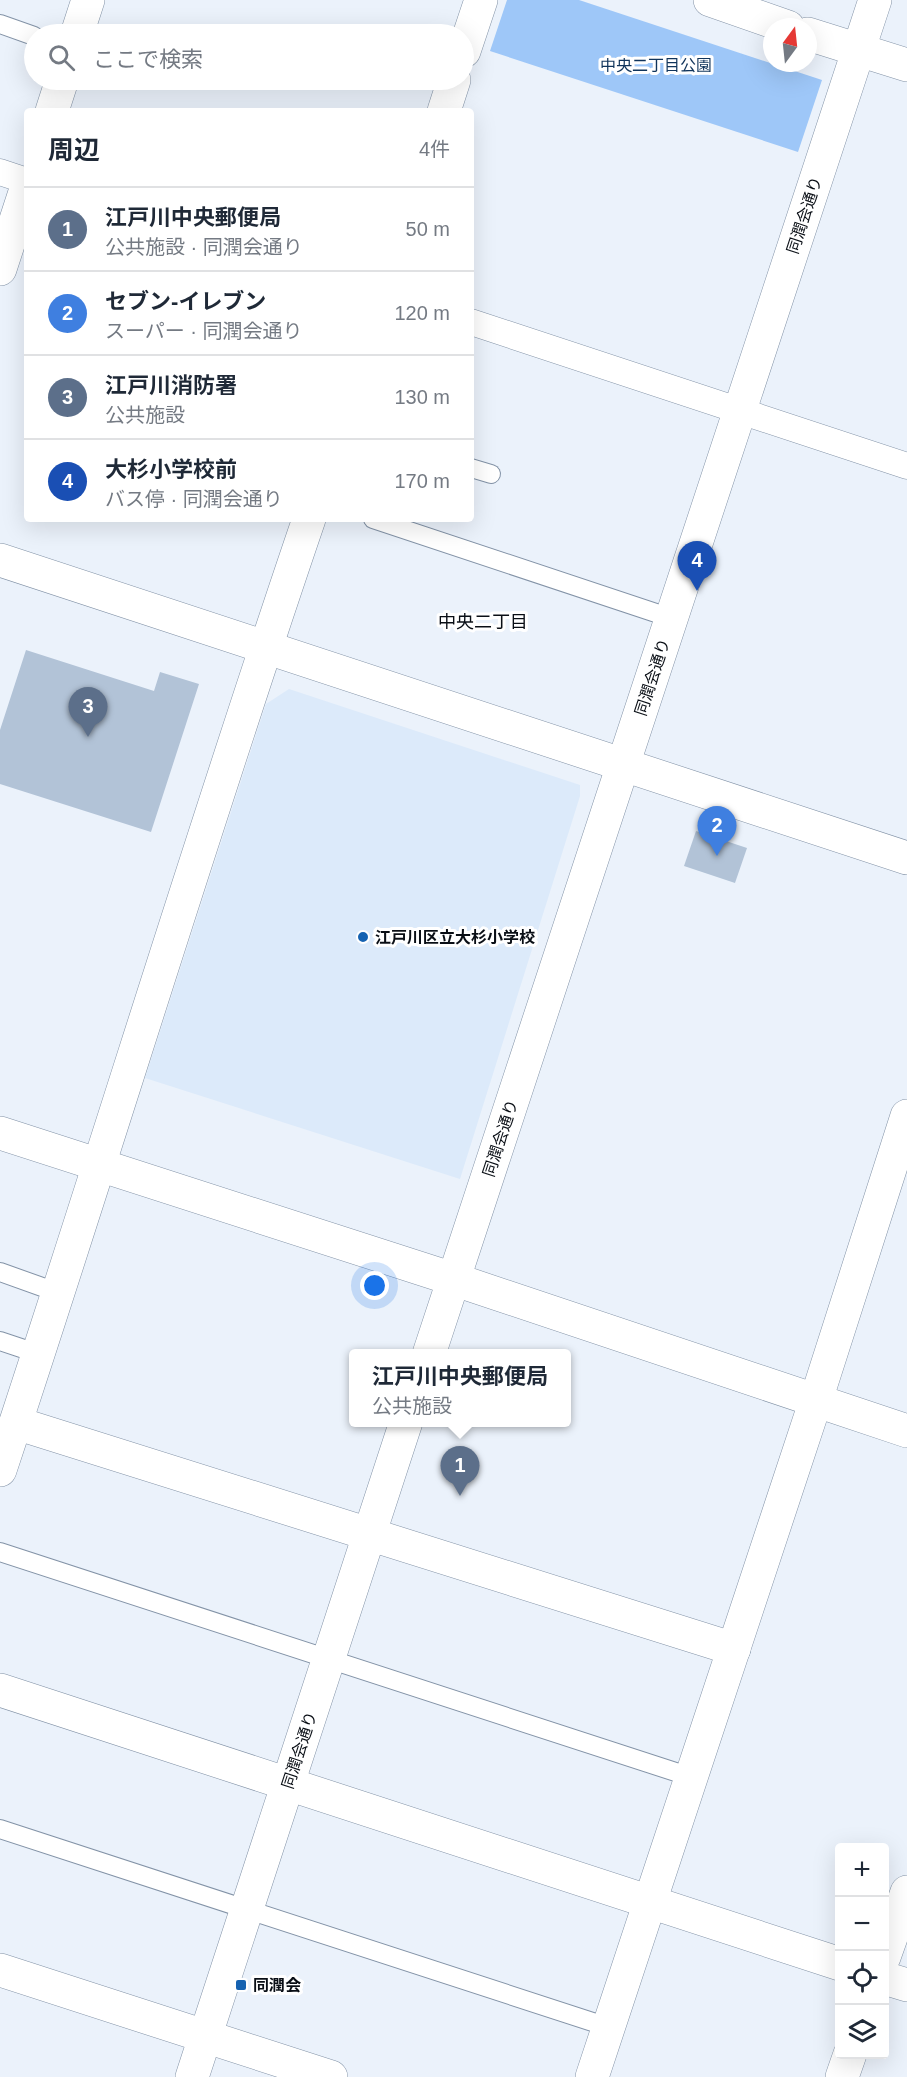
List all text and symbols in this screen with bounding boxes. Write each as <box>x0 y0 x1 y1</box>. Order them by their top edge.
north arrow <box>763 18 817 72</box>
search box <box>24 24 474 90</box>
icon: search <box>45 41 78 74</box>
text: ここで検索 <box>93 47 203 72</box>
park label: 中央二丁目公園 <box>600 57 712 74</box>
text: 周辺 <box>48 135 100 165</box>
text: 4件 <box>419 138 450 160</box>
street label: 同潤会通り <box>784 174 825 256</box>
text: 江戸川中央郵便局 <box>105 205 281 230</box>
text: 1 <box>62 218 73 240</box>
text: 50 m <box>406 218 450 240</box>
text: 公共施設 · 同潤会通り <box>105 236 303 258</box>
text: セブン-イレブン <box>105 289 266 314</box>
text: 2 <box>62 302 73 324</box>
text: 120 m <box>394 302 450 324</box>
text: スーパー · 同潤会通り <box>105 320 303 342</box>
text: 江戸川消防署 <box>105 373 237 398</box>
text: 3 <box>62 386 73 408</box>
text: 130 m <box>394 386 450 408</box>
text: 公共施設 <box>105 404 185 426</box>
text: 大杉小学校前 <box>105 457 237 482</box>
text: 4 <box>62 470 73 492</box>
text: 170 m <box>394 470 450 492</box>
text: バス停 · 同潤会通り <box>105 488 283 510</box>
pin: 4 <box>678 542 716 591</box>
district label: 中央二丁目 <box>438 612 528 632</box>
street label: 同潤会通り <box>632 636 673 718</box>
pin: 3 <box>68 688 107 737</box>
pin: 2 <box>698 806 736 856</box>
place label: 江戸川区立大杉小学校 <box>375 929 535 946</box>
marker: 江戸川区立大杉小学校 <box>356 930 370 944</box>
street label: 同潤会通り <box>480 1097 521 1179</box>
your location <box>360 1271 389 1300</box>
popup <box>349 1349 571 1427</box>
text: 江戸川中央郵便局 <box>372 1364 548 1389</box>
text: 公共施設 <box>372 1395 452 1417</box>
pin: 1 <box>440 1446 480 1496</box>
street label: 同潤会通り <box>279 1709 320 1791</box>
map controls <box>835 1843 889 2059</box>
button: + <box>835 1843 889 1897</box>
button: − <box>835 1897 889 1951</box>
button: locate <box>835 1951 889 2005</box>
place label: 同潤会 <box>253 1977 301 1994</box>
marker: 同潤会 <box>234 1978 248 1992</box>
button: layers <box>835 2005 889 2059</box>

